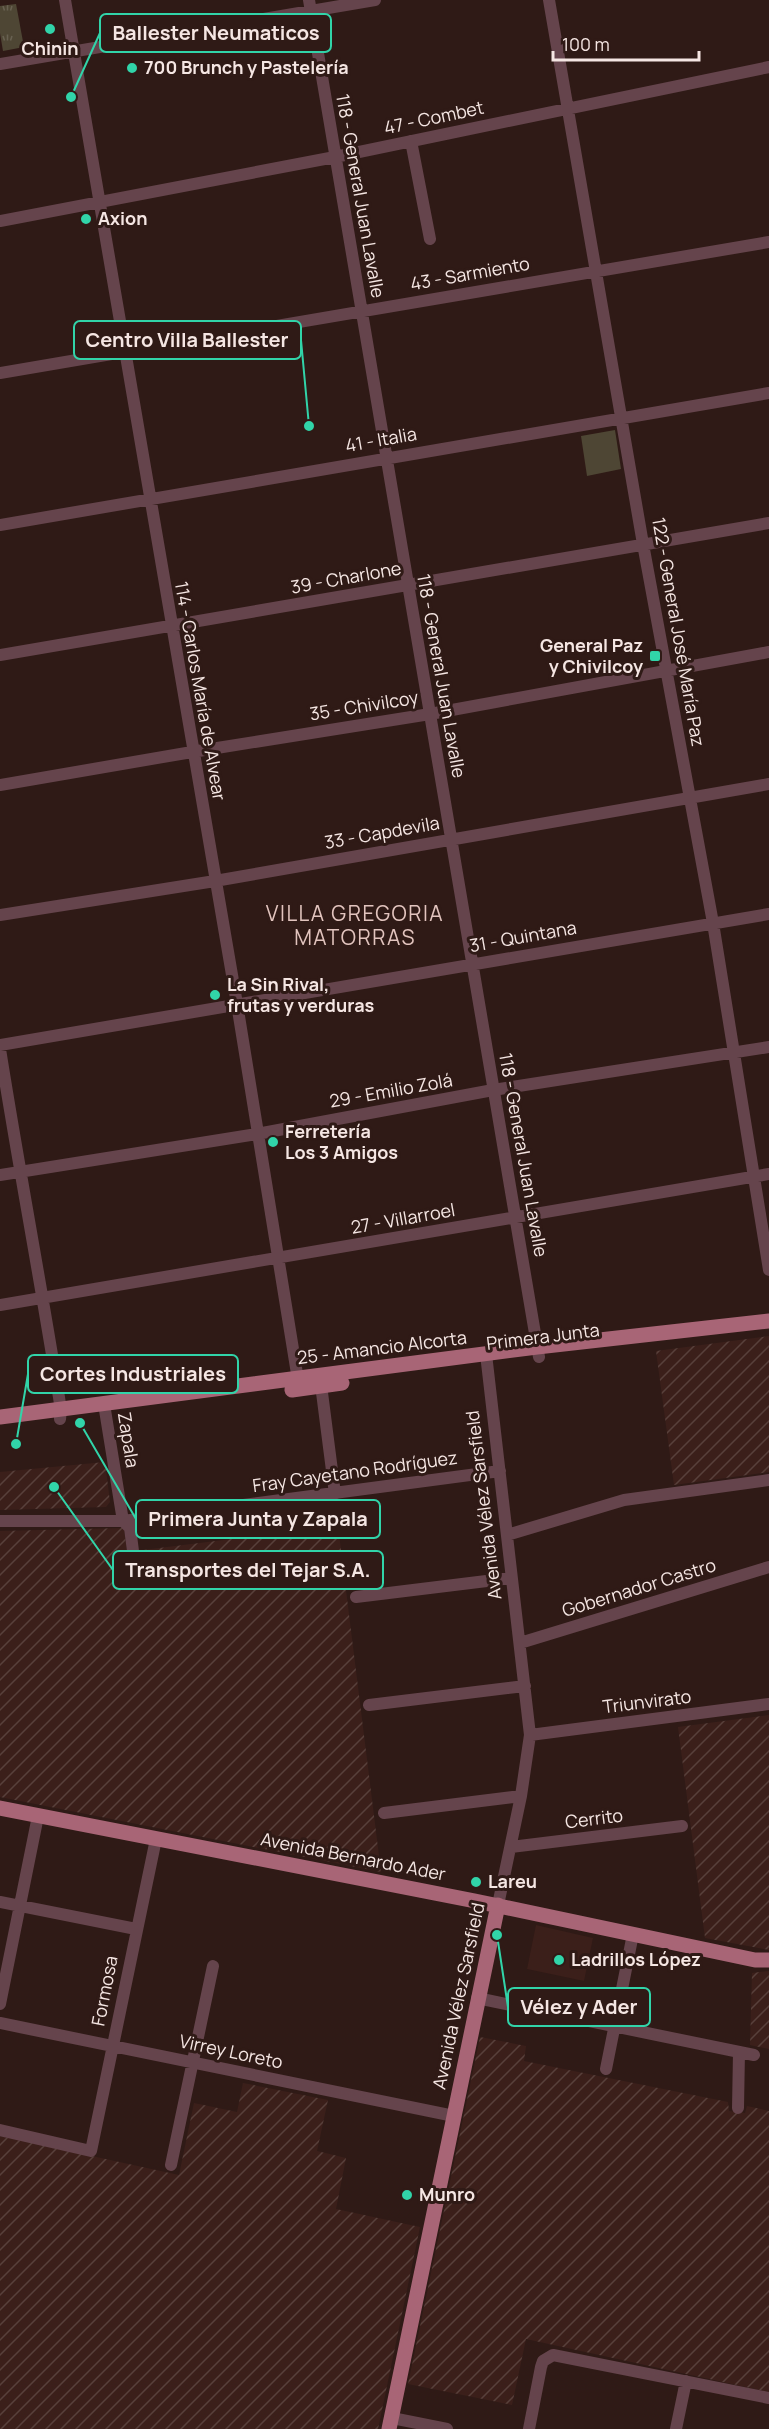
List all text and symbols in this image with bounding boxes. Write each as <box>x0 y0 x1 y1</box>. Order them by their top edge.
callout: Ballester Neumaticos <box>100 14 331 52</box>
text: Ballester Neumaticos <box>112 19 320 46</box>
marker: Chinin <box>43 22 57 36</box>
scale bar <box>553 24 698 62</box>
text: 100 m <box>562 32 610 56</box>
place label: Chinin <box>21 36 79 60</box>
place label: 700 Brunch y Pastelería <box>144 55 349 79</box>
marker: 700 Brunch y Pastelería <box>125 61 139 75</box>
street label: 118 - General Juan Lavalle <box>331 92 391 300</box>
street label: 47 - Combet <box>382 95 486 139</box>
place label: Axion <box>98 206 147 230</box>
marker: Axion <box>79 212 93 226</box>
street label: 43 - Sarmiento <box>408 251 531 295</box>
callout: Centro Villa Ballester <box>74 321 301 359</box>
text: Centro Villa Ballester <box>86 326 288 353</box>
street label: 41 - Italia <box>343 421 418 457</box>
street label: 122 - General José María Paz <box>647 515 711 748</box>
street label: 39 - Charlone <box>289 555 403 599</box>
street label: 118 - General Juan Lavalle <box>412 572 472 780</box>
street label: 114 - Carlos María de Alvear <box>170 579 232 803</box>
place label: General Paz y Chivilcoy <box>540 633 643 678</box>
marker: General Paz y Chivilcoy <box>648 649 662 663</box>
street label: 35 - Chivilcoy <box>308 684 420 725</box>
street label: 33 - Capdevila <box>322 810 441 854</box>
district label: VILLA GREGORIA MATORRAS <box>266 899 444 951</box>
street label: 31 - Quintana <box>467 915 578 957</box>
place label: La Sin Rival, frutas y verduras <box>227 972 375 1017</box>
marker: La Sin Rival, frutas y verduras <box>208 988 222 1002</box>
street label: 118 - General Juan Lavalle <box>494 1051 554 1259</box>
street label: 29 - Emilio Zolá <box>327 1067 454 1113</box>
place label: Ferretería Los 3 Amigos <box>285 1119 398 1164</box>
marker: Ferretería Los 3 Amigos <box>266 1135 280 1149</box>
street label: 27 - Villarroel <box>349 1197 457 1239</box>
street label: Primera Junta <box>485 1317 601 1355</box>
street label: 25 - Amancio Alcorta <box>296 1325 468 1369</box>
callout: Cortes Industriales <box>28 1355 238 1393</box>
text: Cortes Industriales <box>40 1360 226 1387</box>
street label: Avenida Vélez Sarsfield <box>460 1409 507 1601</box>
street label: Zapala <box>113 1410 145 1469</box>
street label: Fray Cayetano Rodríguez <box>251 1445 459 1497</box>
callout: Primera Junta y Zapala <box>136 1500 380 1538</box>
text: Primera Junta y Zapala <box>148 1505 368 1532</box>
callout: Transportes del Tejar S.A. <box>113 1551 383 1589</box>
street label: Gobernador Castro <box>559 1552 719 1622</box>
text: Transportes del Tejar S.A. <box>125 1556 371 1583</box>
street label: Triunvirato <box>601 1684 692 1718</box>
street label: Cerrito <box>564 1803 624 1833</box>
street label: Avenida Bernardo Ader <box>259 1826 448 1886</box>
place label: Lareu <box>488 1869 537 1893</box>
marker: Lareu <box>469 1875 483 1889</box>
street label: Avenida Vélez Sarsfield <box>427 1900 490 2091</box>
place label: Ladrillos López <box>571 1947 701 1971</box>
marker: Ladrillos López <box>552 1953 566 1967</box>
street label: Formosa <box>85 1954 123 2028</box>
callout: Vélez y Ader <box>508 1988 650 2026</box>
text: Vélez y Ader <box>520 1993 638 2020</box>
street label: Virrey Loreto <box>177 2028 285 2074</box>
place label: Munro <box>419 2182 475 2206</box>
marker: Munro <box>400 2188 414 2202</box>

